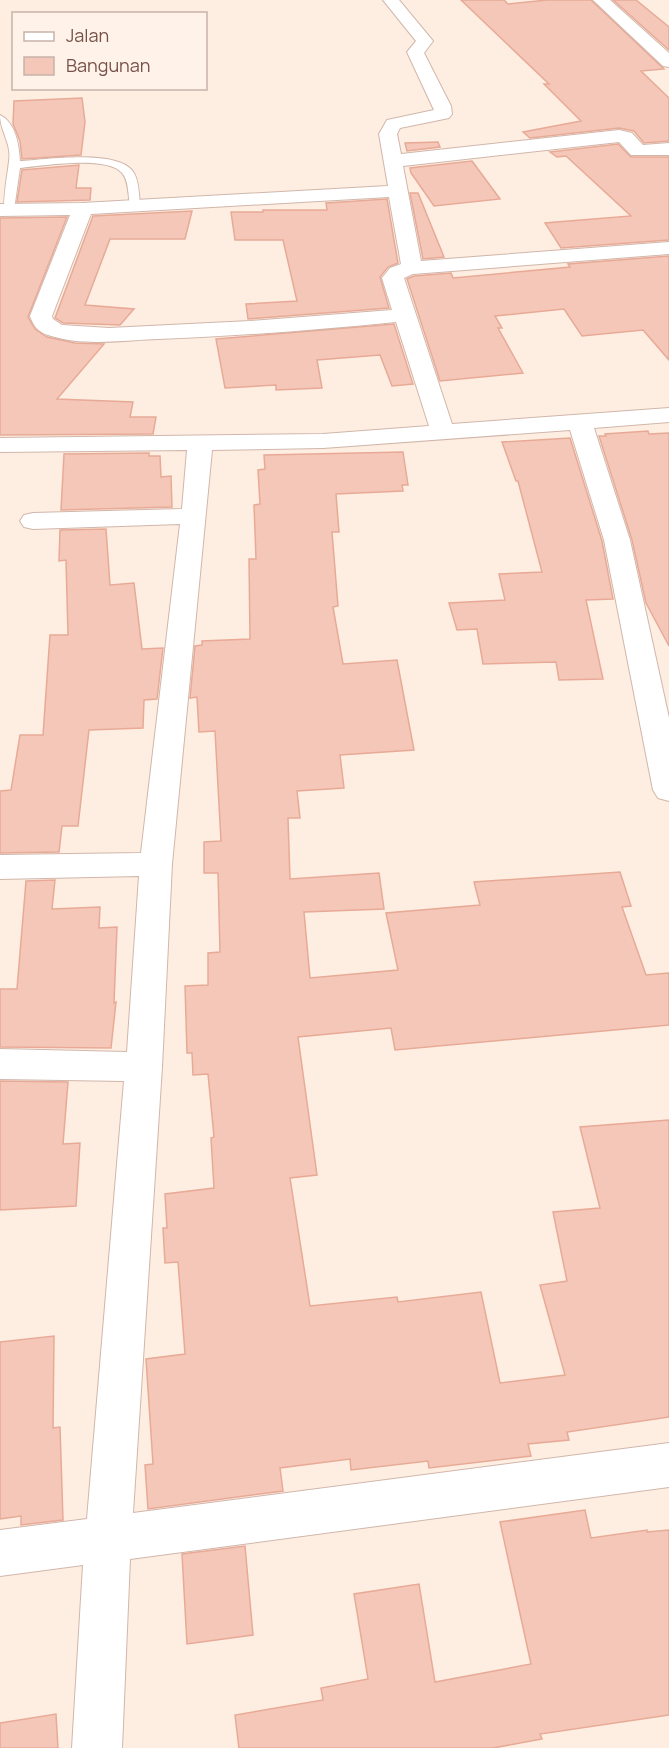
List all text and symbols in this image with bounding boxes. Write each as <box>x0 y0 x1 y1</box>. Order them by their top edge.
legend <box>12 12 207 90</box>
text: Jalan <box>66 23 109 47</box>
text: Bangunan <box>66 53 150 77</box>

